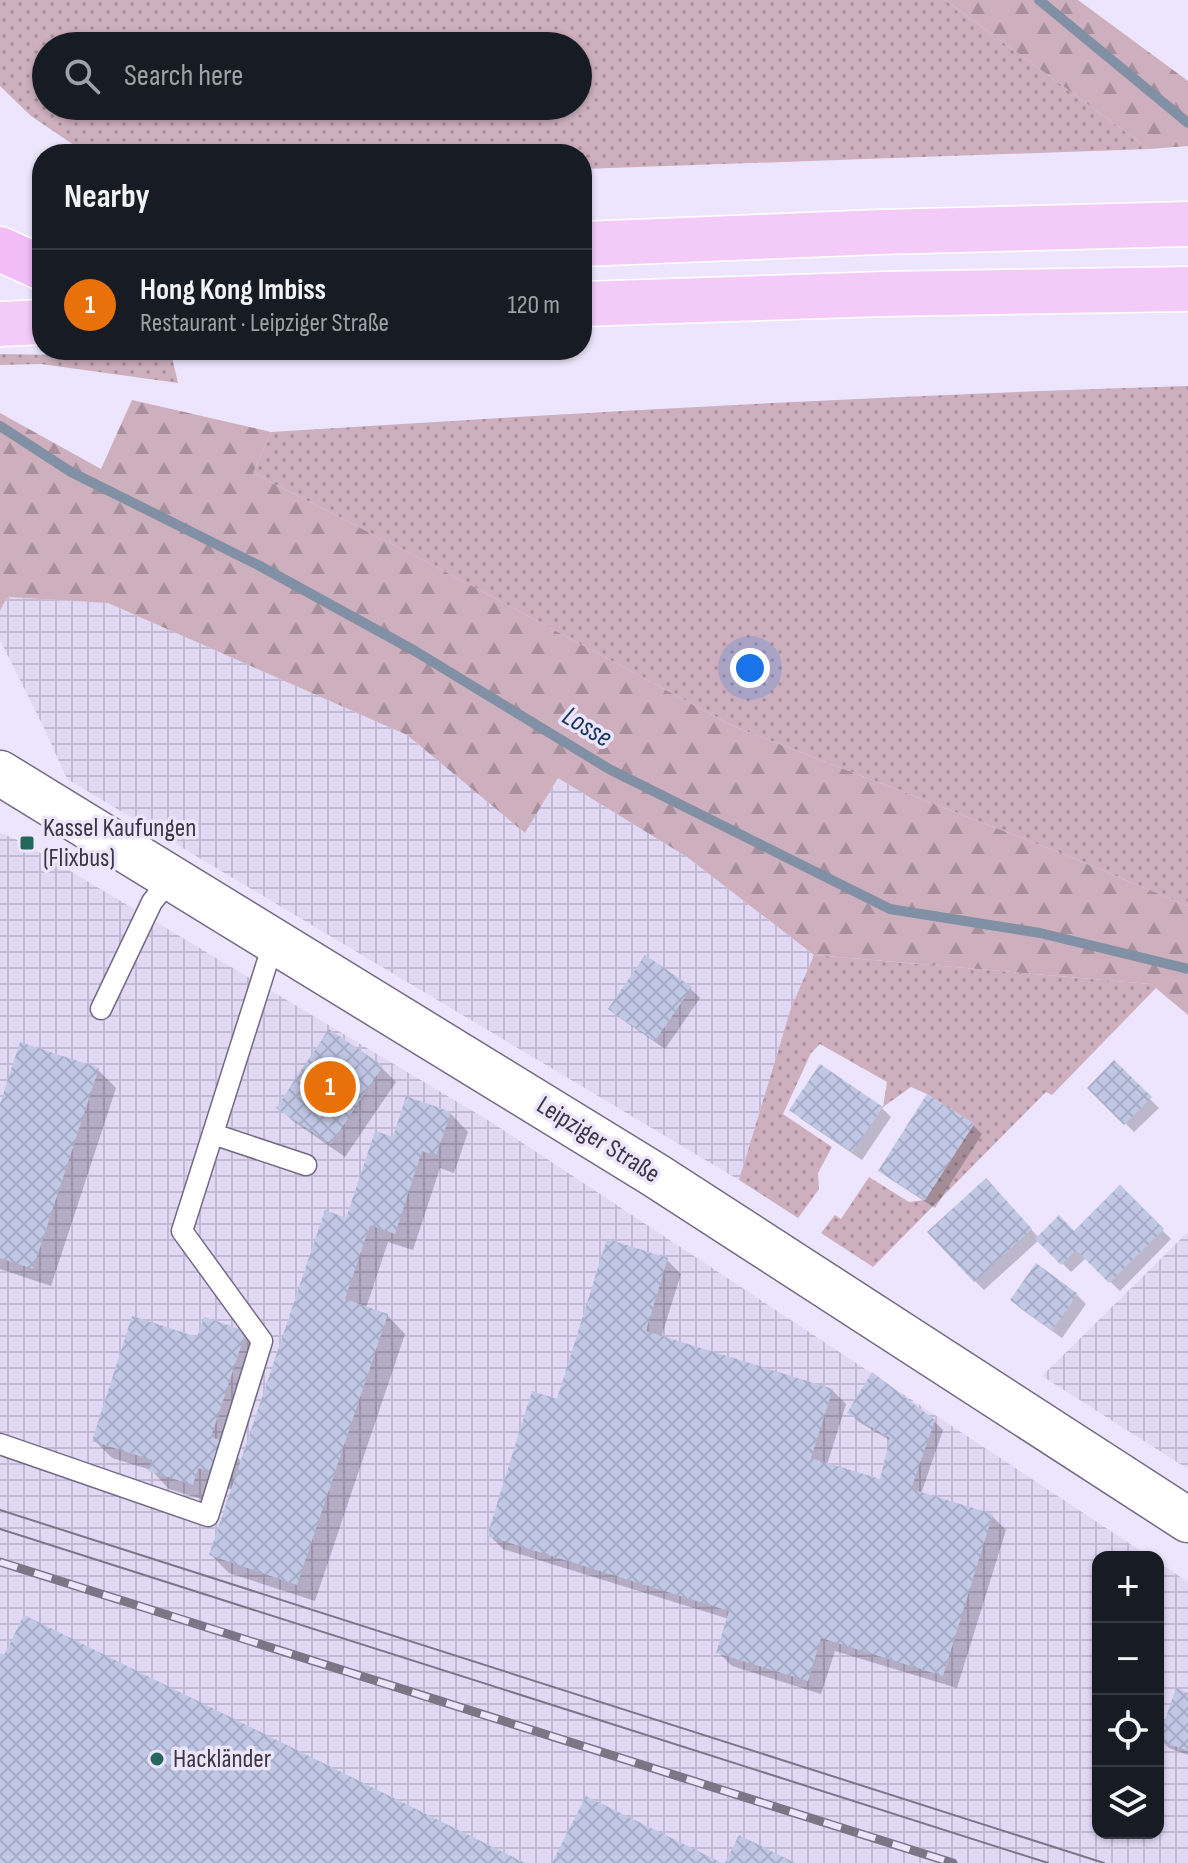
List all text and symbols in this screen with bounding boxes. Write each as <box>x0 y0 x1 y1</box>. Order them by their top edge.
search box <box>32 32 592 120</box>
icon: search <box>60 54 104 98</box>
text: Search here <box>124 58 243 94</box>
text: Nearby <box>64 176 150 217</box>
text: Hong Kong Imbiss <box>140 272 326 308</box>
text: 1 <box>85 290 95 321</box>
text: 120 m <box>507 290 560 321</box>
text: Restaurant · Leipziger Straße <box>140 308 389 339</box>
your location <box>730 648 770 688</box>
water label: Losse <box>556 700 618 754</box>
place label: Kassel Kaufungen (Flixbus) <box>43 813 196 874</box>
marker: Kassel Kaufungen (Flixbus) <box>18 834 36 852</box>
pin: 1 <box>304 1057 356 1117</box>
street label: Leipziger Straße <box>531 1090 665 1190</box>
map controls <box>1092 1551 1164 1839</box>
button: + <box>1092 1551 1164 1623</box>
button: − <box>1092 1623 1164 1695</box>
button: locate <box>1092 1695 1164 1767</box>
place label: Hackländer <box>173 1744 272 1775</box>
marker: Hackländer <box>148 1750 166 1768</box>
button: layers <box>1092 1767 1164 1839</box>

